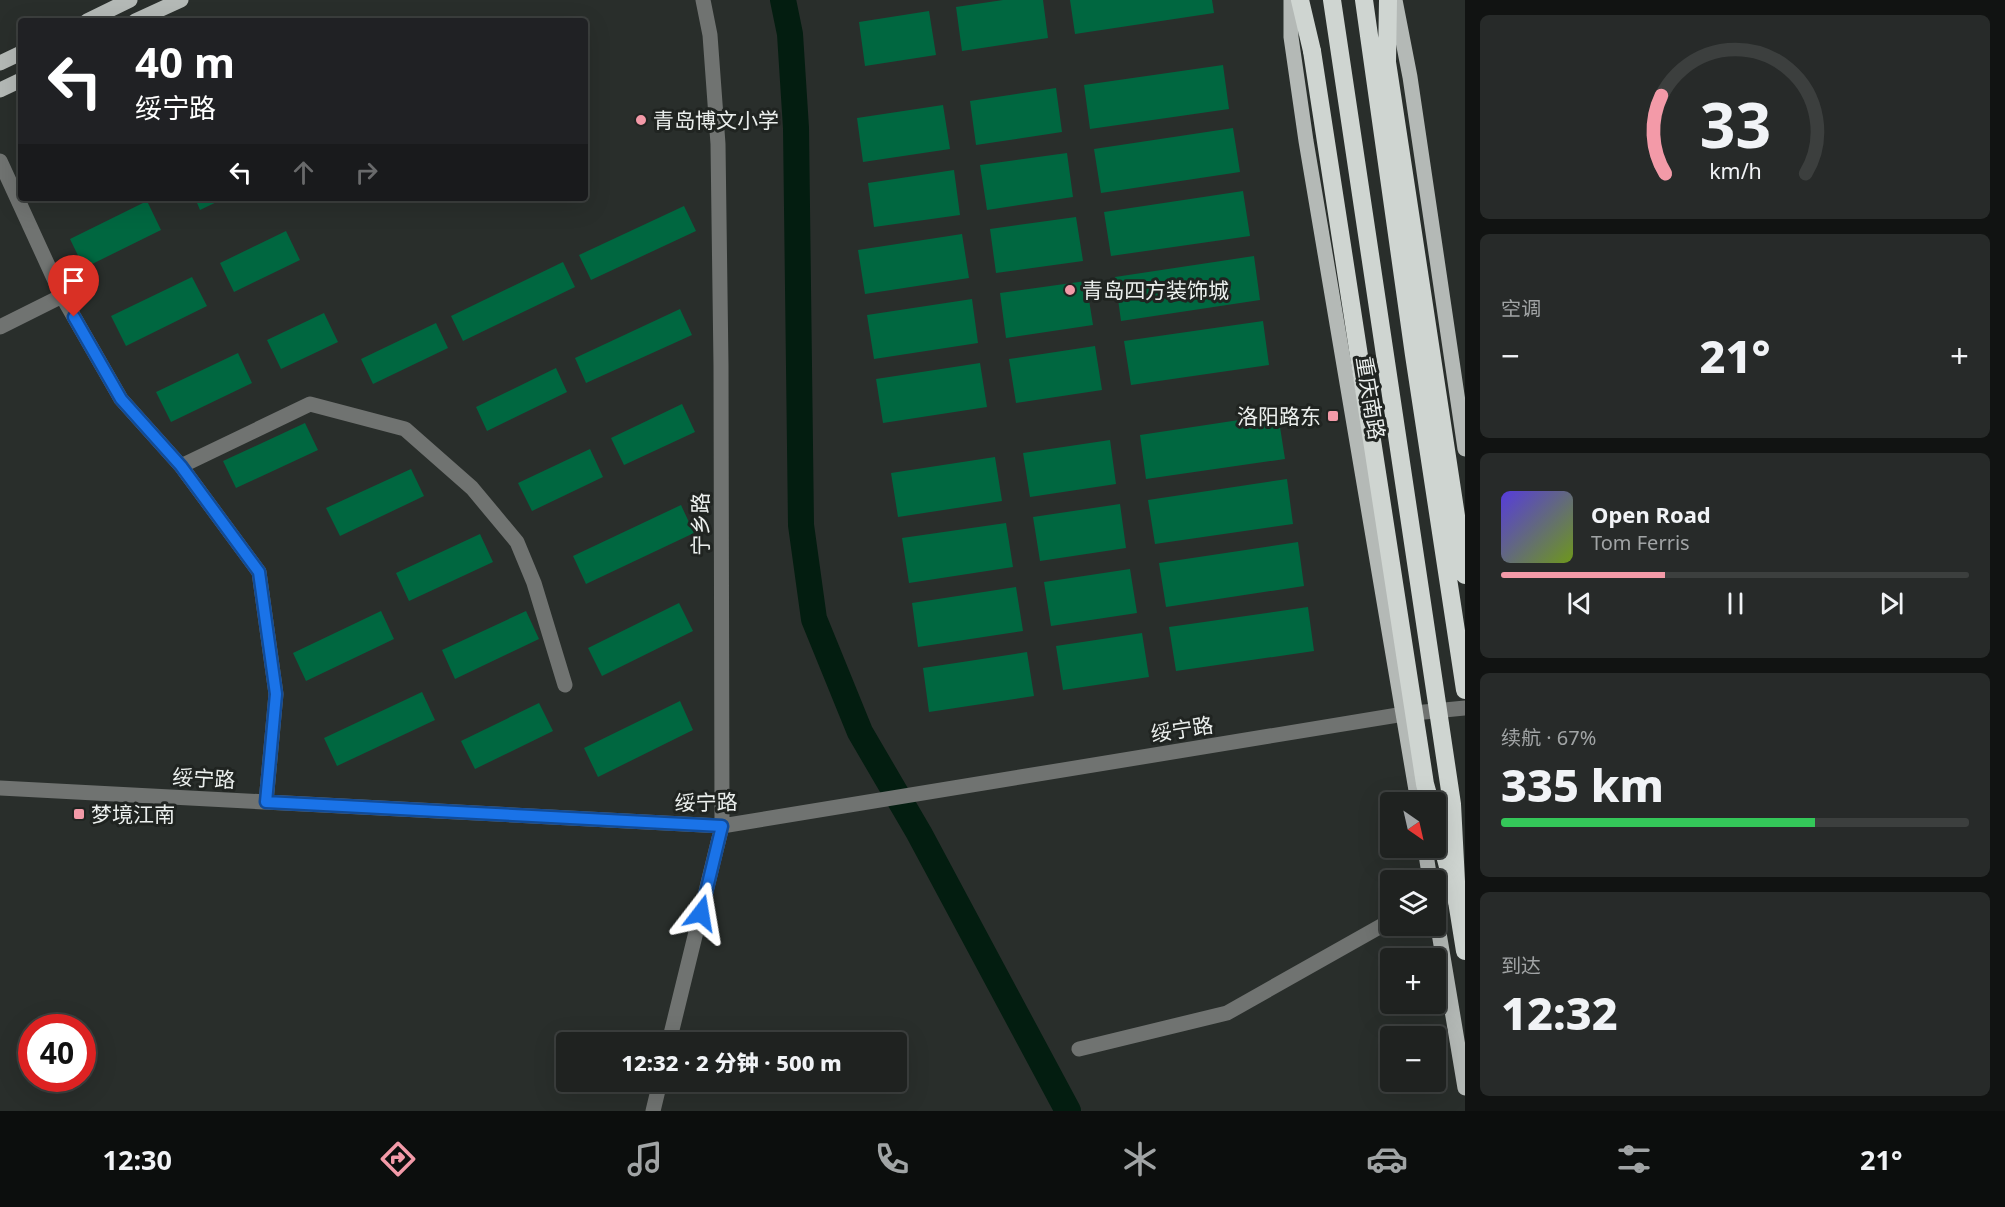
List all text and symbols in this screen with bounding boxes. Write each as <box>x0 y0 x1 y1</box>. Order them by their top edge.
text: 40 m <box>135 33 235 90</box>
icon: left <box>36 42 114 120</box>
text: 33 <box>1699 81 1771 166</box>
text: 绥宁路 <box>135 89 216 126</box>
place label: 青岛博文小学 <box>653 106 779 134</box>
marker: 青岛博文小学 <box>634 113 648 127</box>
icon: left <box>224 156 257 189</box>
icon: ahead <box>287 156 320 189</box>
icon: right <box>350 156 383 189</box>
text: km/h <box>1709 156 1761 185</box>
pin <box>48 255 99 317</box>
icon: arrive <box>57 264 90 297</box>
place label: 青岛四方装饰城 <box>1082 276 1229 304</box>
marker: 青岛四方装饰城 <box>1063 283 1077 297</box>
text: 空调 <box>1501 295 1541 322</box>
text: 21° <box>1699 325 1771 386</box>
text: − <box>1501 333 1520 378</box>
text: + <box>1950 333 1969 378</box>
street label: 重庆南路 <box>1351 354 1391 442</box>
place label: 洛阳路东 <box>1237 402 1321 430</box>
marker: 洛阳路东 <box>1326 409 1340 423</box>
street label: 宁乡路 <box>686 493 714 556</box>
text: Open Road <box>1591 499 1711 529</box>
text: Tom Ferris <box>1591 529 1690 556</box>
icon: previous <box>1563 587 1596 620</box>
icon: pause <box>1719 587 1752 620</box>
icon: next <box>1875 587 1908 620</box>
street label: 绥宁路 <box>1149 710 1215 748</box>
text: 续航 · 67% <box>1501 724 1596 751</box>
text: 335 km <box>1501 754 1664 815</box>
street label: 绥宁路 <box>172 762 236 794</box>
street label: 绥宁路 <box>674 787 738 817</box>
north arrow <box>1380 792 1446 858</box>
map controls <box>1380 792 1446 1092</box>
place label: 梦境江南 <box>91 800 175 828</box>
marker: 梦境江南 <box>72 807 86 821</box>
button: layers <box>1380 870 1446 936</box>
position arrow <box>669 881 733 945</box>
button: + <box>1380 948 1446 1014</box>
text: 到达 <box>1501 952 1541 979</box>
text: 12:32 <box>1501 982 1618 1043</box>
speed limit sign: 40 <box>18 1014 96 1092</box>
button: − <box>1380 1026 1446 1092</box>
text: 12:32 · 2 分钟 · 500 m <box>621 1047 842 1077</box>
icon: directions <box>377 1138 419 1180</box>
icon: music <box>624 1138 666 1180</box>
icon: phone <box>871 1138 913 1180</box>
icon: climate <box>1119 1138 1161 1180</box>
icon: car <box>1366 1138 1408 1180</box>
icon: filters <box>1613 1138 1655 1180</box>
text: 12:30 <box>103 1141 172 1178</box>
text: 21° <box>1860 1141 1902 1178</box>

